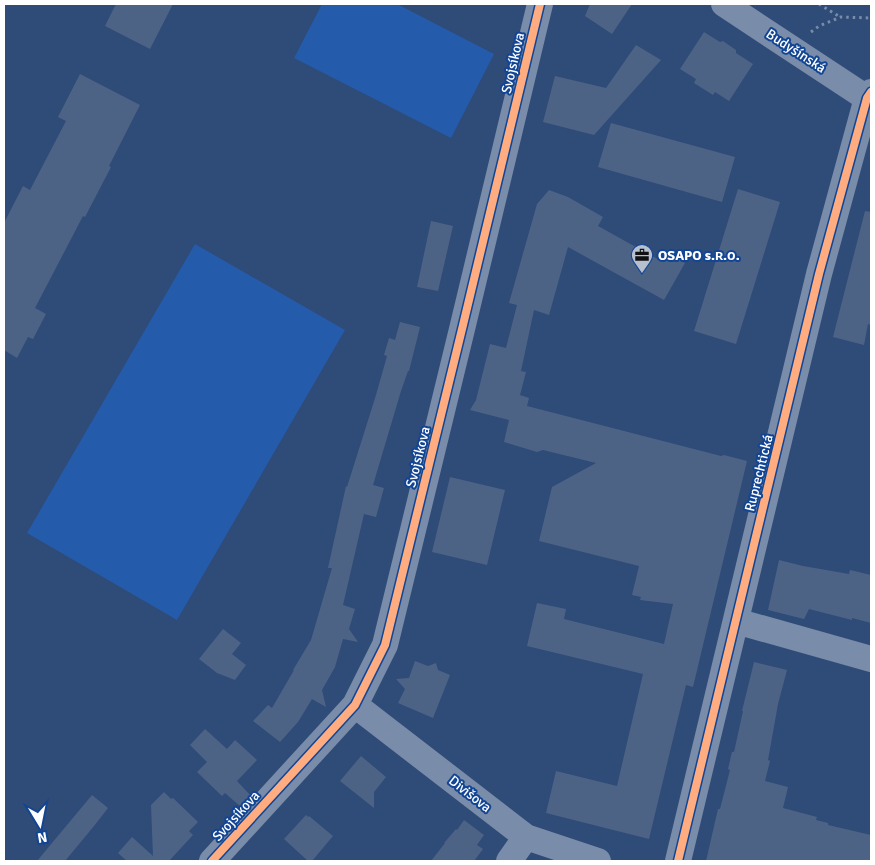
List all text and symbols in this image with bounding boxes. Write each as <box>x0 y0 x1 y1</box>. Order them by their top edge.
street label: Budyšínská <box>763 25 829 77</box>
street label: Svojsíkova <box>498 31 528 95</box>
office icon: OSAPO s.ʀ.ᴏ. <box>630 243 654 274</box>
place label: OSAPO s.ʀ.ᴏ. <box>658 247 740 264</box>
street label: Svojsíkova <box>402 425 434 489</box>
street label: Ruprechtická <box>741 433 777 513</box>
street label: Divišova <box>445 772 495 816</box>
street label: Svojsíkova <box>209 787 263 845</box>
north arrow <box>15 800 65 850</box>
text: N <box>36 828 48 847</box>

